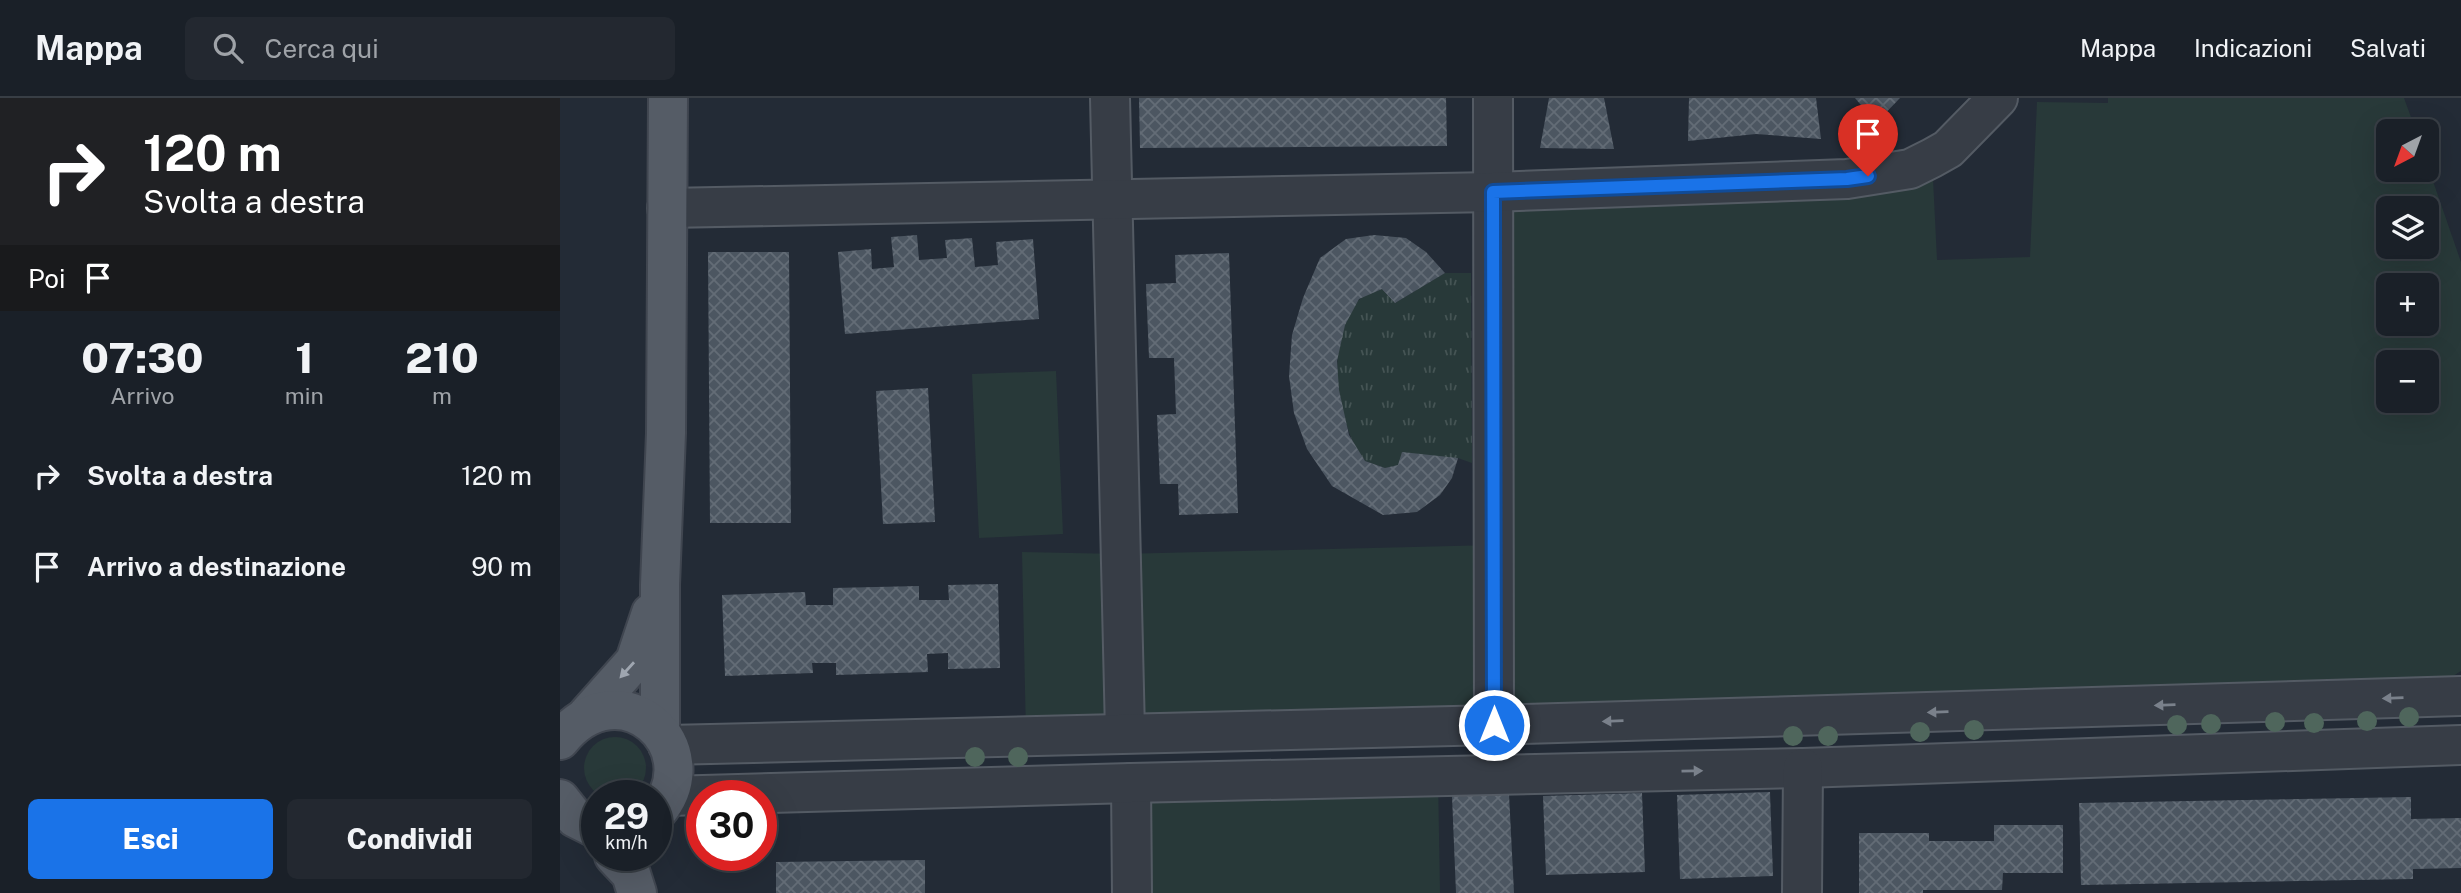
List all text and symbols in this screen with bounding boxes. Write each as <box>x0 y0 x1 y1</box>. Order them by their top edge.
search box <box>185 17 675 80</box>
text: Mappa <box>35 29 143 67</box>
icon: search <box>209 29 247 67</box>
text: Cerca qui <box>265 33 379 64</box>
text: Mappa <box>2080 34 2156 62</box>
text: Indicazioni <box>2194 34 2312 62</box>
text: Salvati <box>2350 34 2426 62</box>
pin <box>1838 104 1898 176</box>
icon: arrive <box>1849 115 1887 153</box>
north arrow <box>2376 119 2440 182</box>
map controls <box>2376 119 2439 413</box>
text: 120 m <box>143 124 282 182</box>
icon: right <box>28 126 119 217</box>
text: Svolta a destra <box>143 183 365 220</box>
button: layers <box>2376 196 2439 259</box>
icon: arrive <box>79 259 117 297</box>
text: Poi <box>28 263 65 294</box>
button: + <box>2376 273 2439 336</box>
text: 07:30 <box>81 333 204 382</box>
text: 1 <box>295 333 314 382</box>
text: 210 <box>405 333 479 382</box>
button: − <box>2376 350 2439 413</box>
text: Arrivo <box>110 382 175 409</box>
text: min <box>285 382 324 409</box>
text: m <box>432 382 452 409</box>
icon: right <box>28 457 66 495</box>
text: Svolta a destra <box>87 460 273 491</box>
text: 120 m <box>461 460 532 491</box>
icon: arrive <box>28 548 66 586</box>
text: Arrivo a destinazione <box>87 551 346 582</box>
text: 90 m <box>471 551 532 582</box>
one-way arrow <box>620 662 635 679</box>
position arrow <box>1457 688 1531 762</box>
one-way arrow <box>2382 693 2404 704</box>
one-way arrow <box>2154 699 2176 711</box>
one-way arrow <box>1927 706 1949 717</box>
one-way arrow <box>1601 716 1623 727</box>
one-way arrow <box>1681 765 1703 777</box>
speed limit sign: 30 <box>686 780 777 871</box>
text: 29 <box>604 796 649 837</box>
button: Esci <box>28 799 273 879</box>
button: Condividi <box>287 799 532 879</box>
text: km/h <box>605 832 648 853</box>

